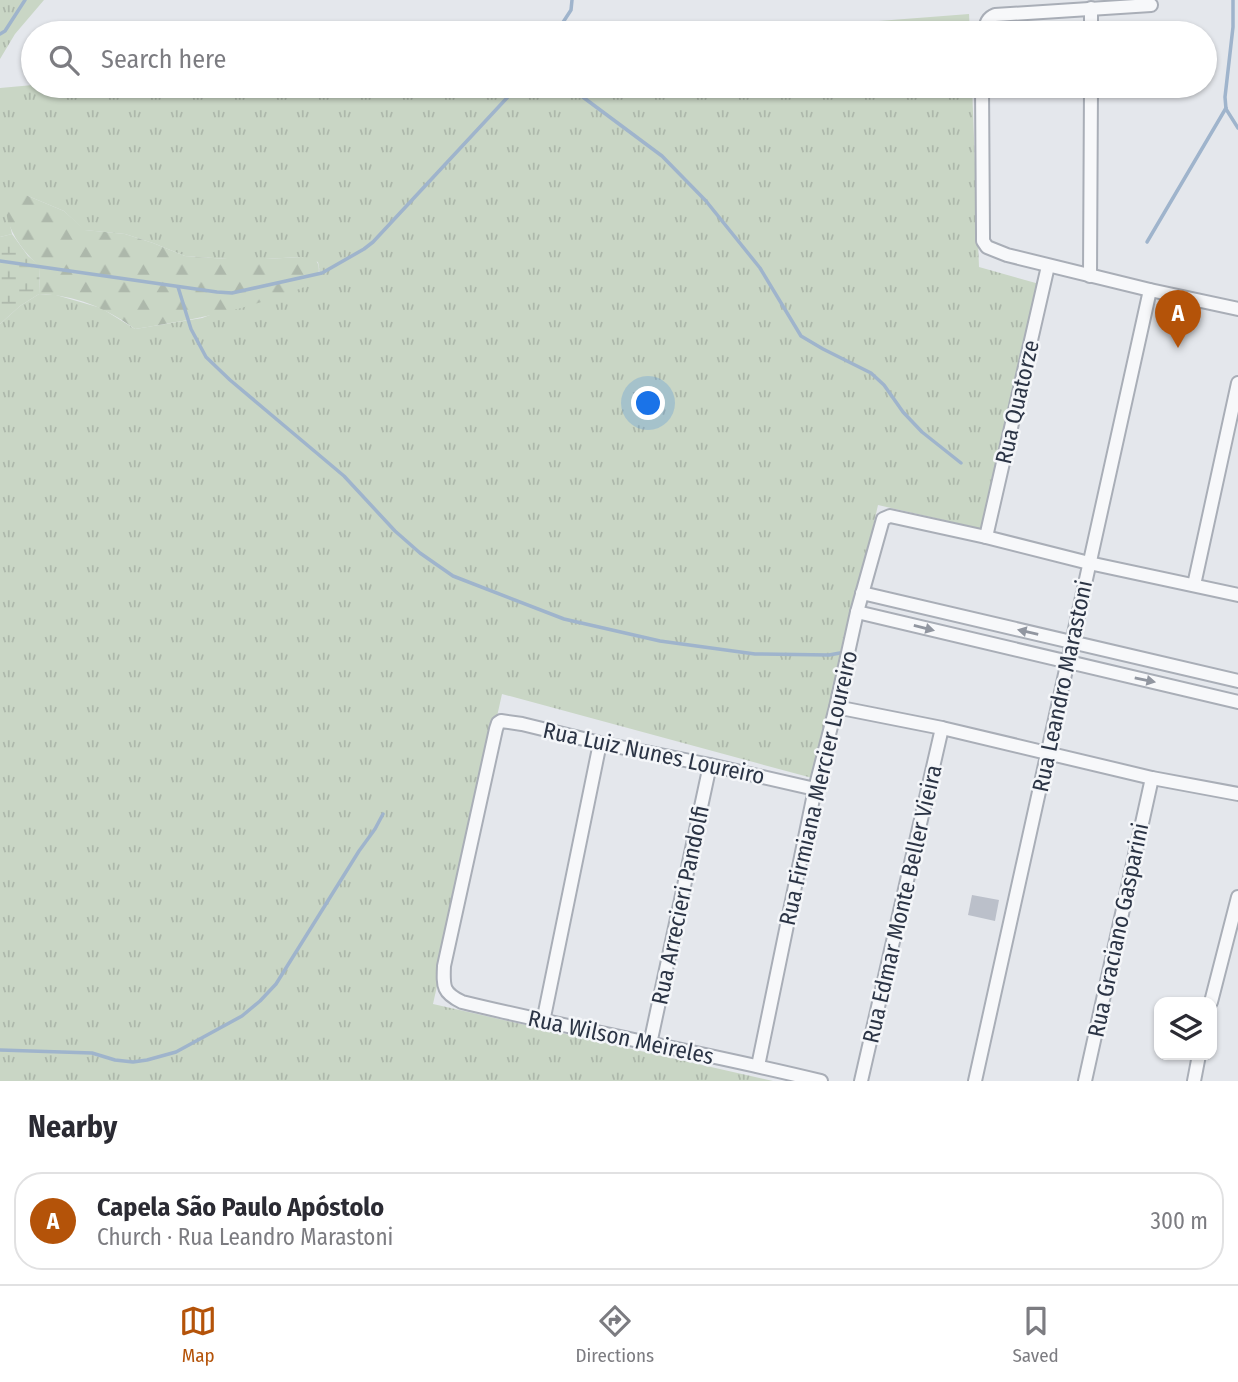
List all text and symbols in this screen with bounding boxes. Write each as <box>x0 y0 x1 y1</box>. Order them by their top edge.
search box <box>21 21 1217 98</box>
icon: search <box>45 41 83 79</box>
text: Search here <box>101 44 226 75</box>
pin: A <box>1155 290 1201 348</box>
street label: Rua Quatorze <box>989 337 1045 467</box>
your location <box>631 386 665 420</box>
street label: Rua Leandro Marastoni <box>1026 578 1098 794</box>
one-way arrow <box>913 623 935 634</box>
one-way arrow <box>1017 626 1039 637</box>
street label: Rua Firmiana Mercier Loureiro <box>773 648 863 928</box>
one-way arrow <box>1134 674 1156 685</box>
street label: Rua Luiz Nunes Loureiro <box>541 716 767 790</box>
street label: Rua Edmar Monte Beller Vieira <box>856 762 948 1046</box>
street label: Rua Arrecieri Pandolfi <box>645 803 715 1007</box>
street label: Rua Graciano Gasparini <box>1082 820 1154 1040</box>
map controls <box>1154 997 1217 1060</box>
button: layers <box>1154 997 1217 1060</box>
street label: Rua Wilson Meireles <box>526 1004 717 1070</box>
text: Nearby <box>28 1109 117 1145</box>
text: Capela São Paulo Apóstolo <box>97 1192 384 1223</box>
text: A <box>47 1207 59 1235</box>
text: 300 m <box>1151 1207 1208 1235</box>
text: Church · Rua Leandro Marastoni <box>97 1223 393 1251</box>
tab: Map <box>179 1302 217 1367</box>
tab: Directions <box>575 1302 654 1367</box>
tab: Saved <box>1012 1302 1059 1367</box>

